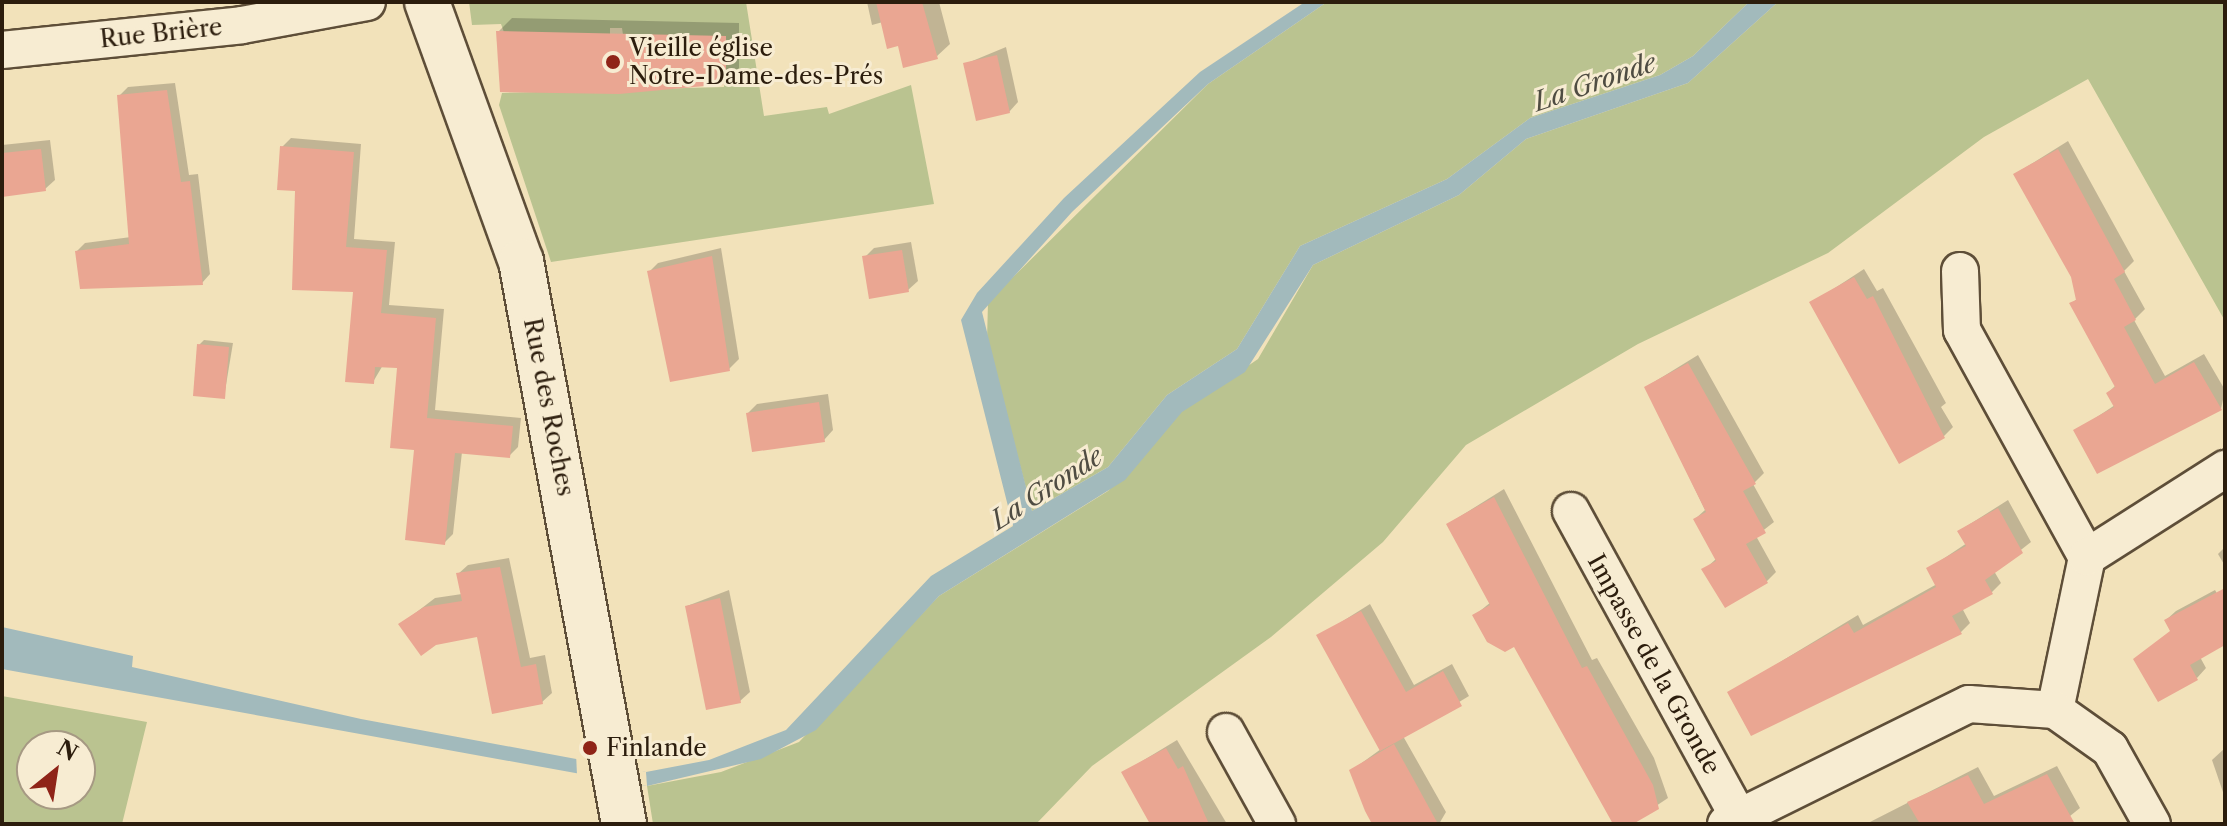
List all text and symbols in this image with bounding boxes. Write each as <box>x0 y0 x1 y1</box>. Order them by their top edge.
street label: Rue Brière <box>98 12 224 54</box>
place label: Vieille église Notre-Dame-des-Prés <box>629 34 883 90</box>
water label: La Gronde <box>1530 47 1660 119</box>
marker: Vieille église Notre-Dame-des-Prés <box>604 53 622 71</box>
street label: Rue des Roches <box>518 316 580 498</box>
water label: La Gronde <box>985 441 1109 537</box>
street label: Impasse de la Gronde <box>1581 549 1727 779</box>
north arrow <box>16 730 96 810</box>
text: N <box>52 734 82 767</box>
place label: Finlande <box>606 734 707 762</box>
marker: Finlande <box>581 739 599 757</box>

